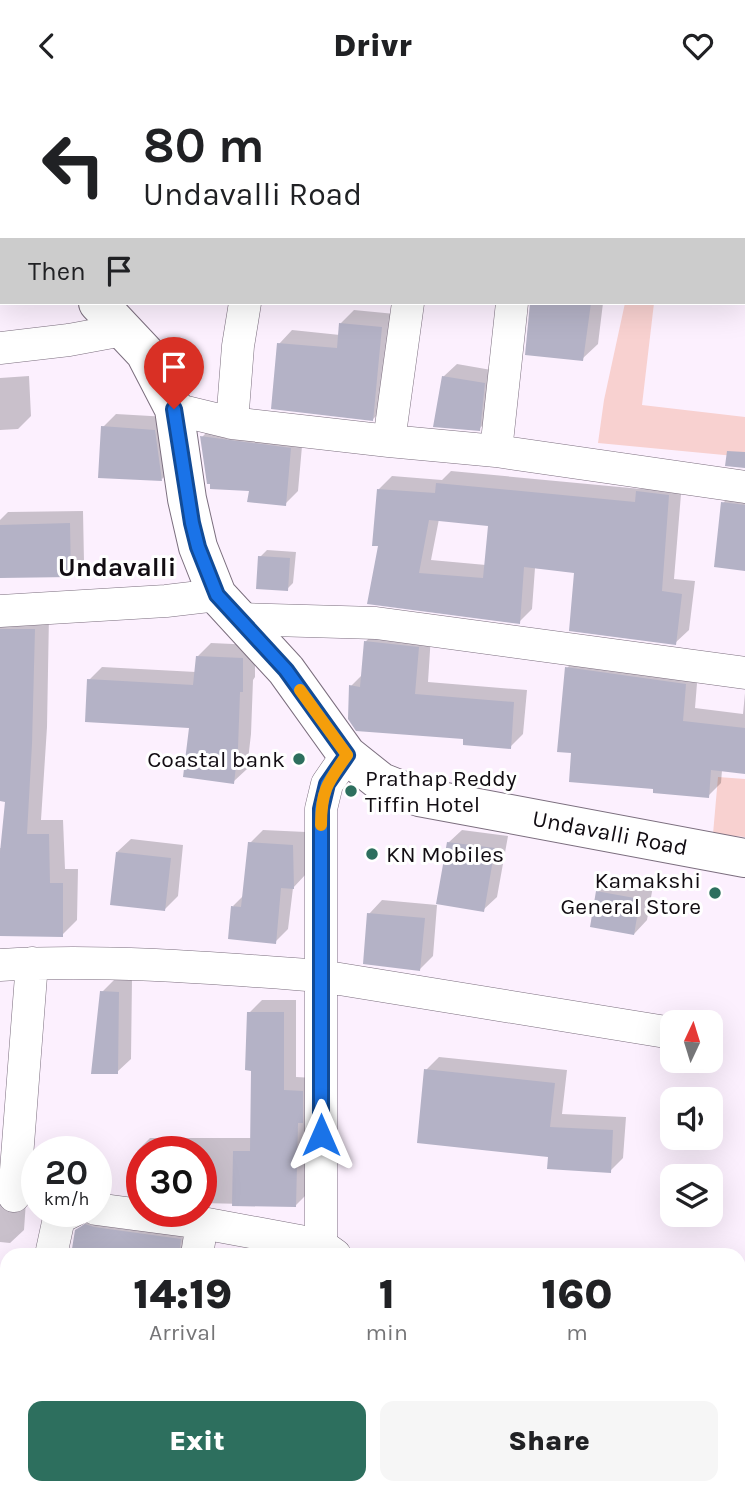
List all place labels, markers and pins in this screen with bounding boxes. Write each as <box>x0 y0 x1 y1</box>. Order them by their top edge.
pin <box>144 337 204 409</box>
place label: Coastal bank <box>147 746 285 773</box>
marker: Coastal bank <box>291 751 307 767</box>
place label: Prathap Reddy Tiffin Hotel <box>365 765 517 818</box>
marker: Prathap Reddy Tiffin Hotel <box>343 783 359 799</box>
place label: KN Mobiles <box>386 841 504 868</box>
marker: KN Mobiles <box>364 846 380 862</box>
place label: Kamakshi General Store <box>561 867 701 920</box>
marker: Kamakshi General Store <box>707 885 723 901</box>

